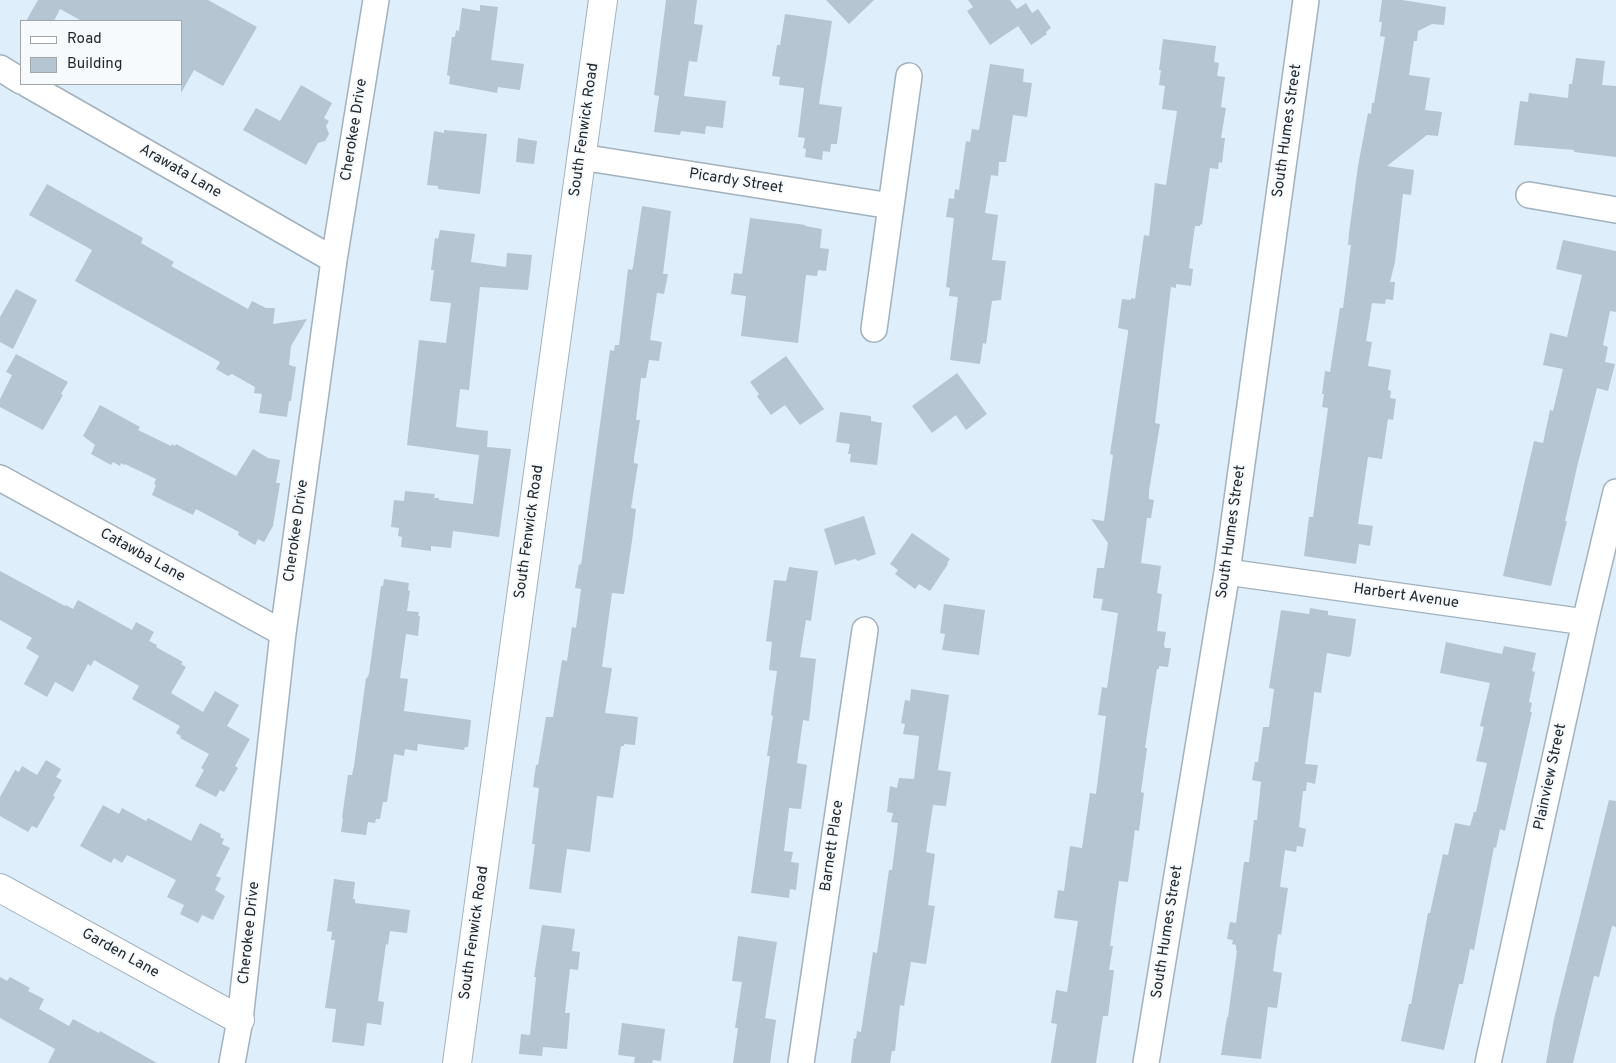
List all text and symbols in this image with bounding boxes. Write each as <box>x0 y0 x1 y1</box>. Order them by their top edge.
legend <box>20 20 182 85</box>
text: Road <box>67 30 102 49</box>
text: Building <box>67 55 122 74</box>
street label: South Fenwick Road <box>567 62 603 198</box>
street label: South Humes Street <box>1270 63 1306 199</box>
street label: Cherokee Drive <box>338 78 372 182</box>
street label: Arawata Lane <box>136 141 224 203</box>
street label: Picardy Street <box>688 166 784 198</box>
street label: South Fenwick Road <box>512 464 548 600</box>
street label: South Humes Street <box>1214 464 1250 600</box>
street label: Cherokee Drive <box>281 479 313 583</box>
street label: Catawba Lane <box>96 525 188 587</box>
street label: Harbert Avenue <box>1352 581 1460 613</box>
street label: Plainview Street <box>1531 722 1571 832</box>
street label: Barnett Place <box>818 799 848 893</box>
street label: South Humes Street <box>1149 864 1187 1000</box>
street label: South Fenwick Road <box>457 865 493 1001</box>
street label: Cherokee Drive <box>236 881 264 985</box>
street label: Garden Lane <box>78 925 162 983</box>

